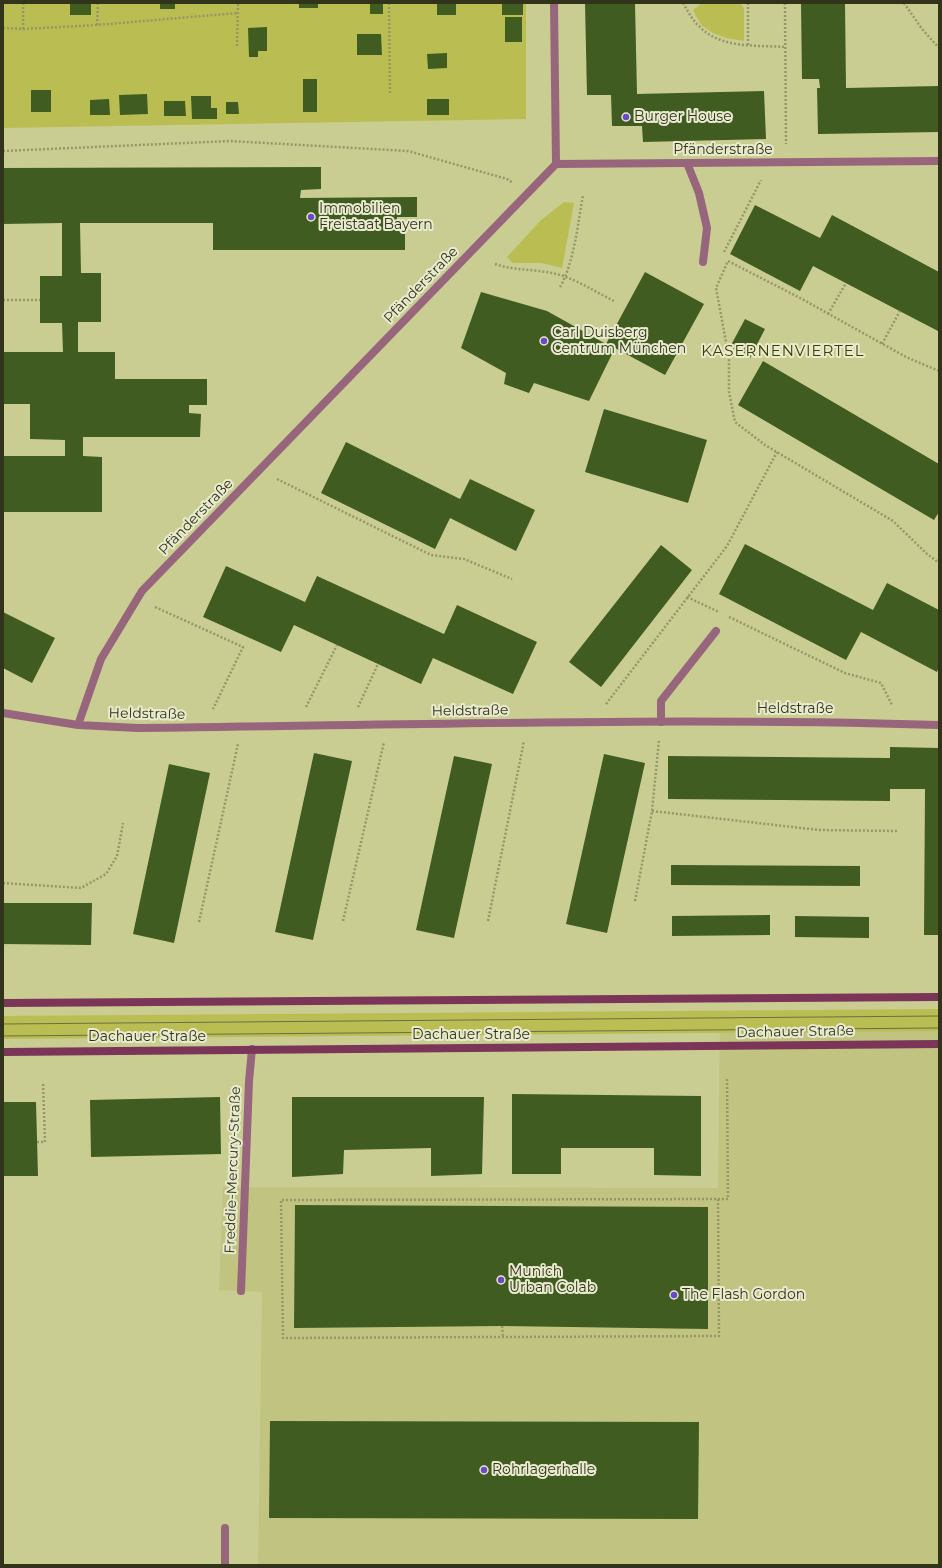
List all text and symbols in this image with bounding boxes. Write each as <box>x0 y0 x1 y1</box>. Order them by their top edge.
place label: Burger House <box>634 109 732 125</box>
marker: Burger House <box>621 112 631 122</box>
street label: Pfänderstraße <box>673 142 773 158</box>
place label: Immobilien Freistaat Bayern <box>319 201 433 234</box>
marker: Immobilien Freistaat Bayern <box>306 212 316 222</box>
street label: Pfänderstraße <box>380 243 462 327</box>
place label: Carl Duisberg Centrum München <box>552 325 686 358</box>
marker: Carl Duisberg Centrum München <box>539 336 549 346</box>
district label: KASERNENVIERTEL <box>701 343 865 361</box>
street label: Pfänderstraße <box>155 475 237 559</box>
street label: Heldstraße <box>757 701 833 717</box>
street label: Heldstraße <box>431 702 509 720</box>
street label: Heldstraße <box>108 705 186 723</box>
street label: Dachauer Straße <box>736 1023 854 1041</box>
street label: Dachauer Straße <box>412 1027 530 1043</box>
street label: Dachauer Straße <box>88 1029 206 1045</box>
street label: Freddie-Mercury-Straße <box>222 1086 244 1254</box>
place label: Munich Urban Colab <box>509 1264 596 1296</box>
marker: Munich Urban Colab <box>496 1275 506 1285</box>
place label: The Flash Gordon <box>682 1287 805 1303</box>
marker: The Flash Gordon <box>669 1290 679 1300</box>
place label: Rohrlagerhalle <box>492 1462 595 1478</box>
marker: Rohrlagerhalle <box>479 1465 489 1475</box>

